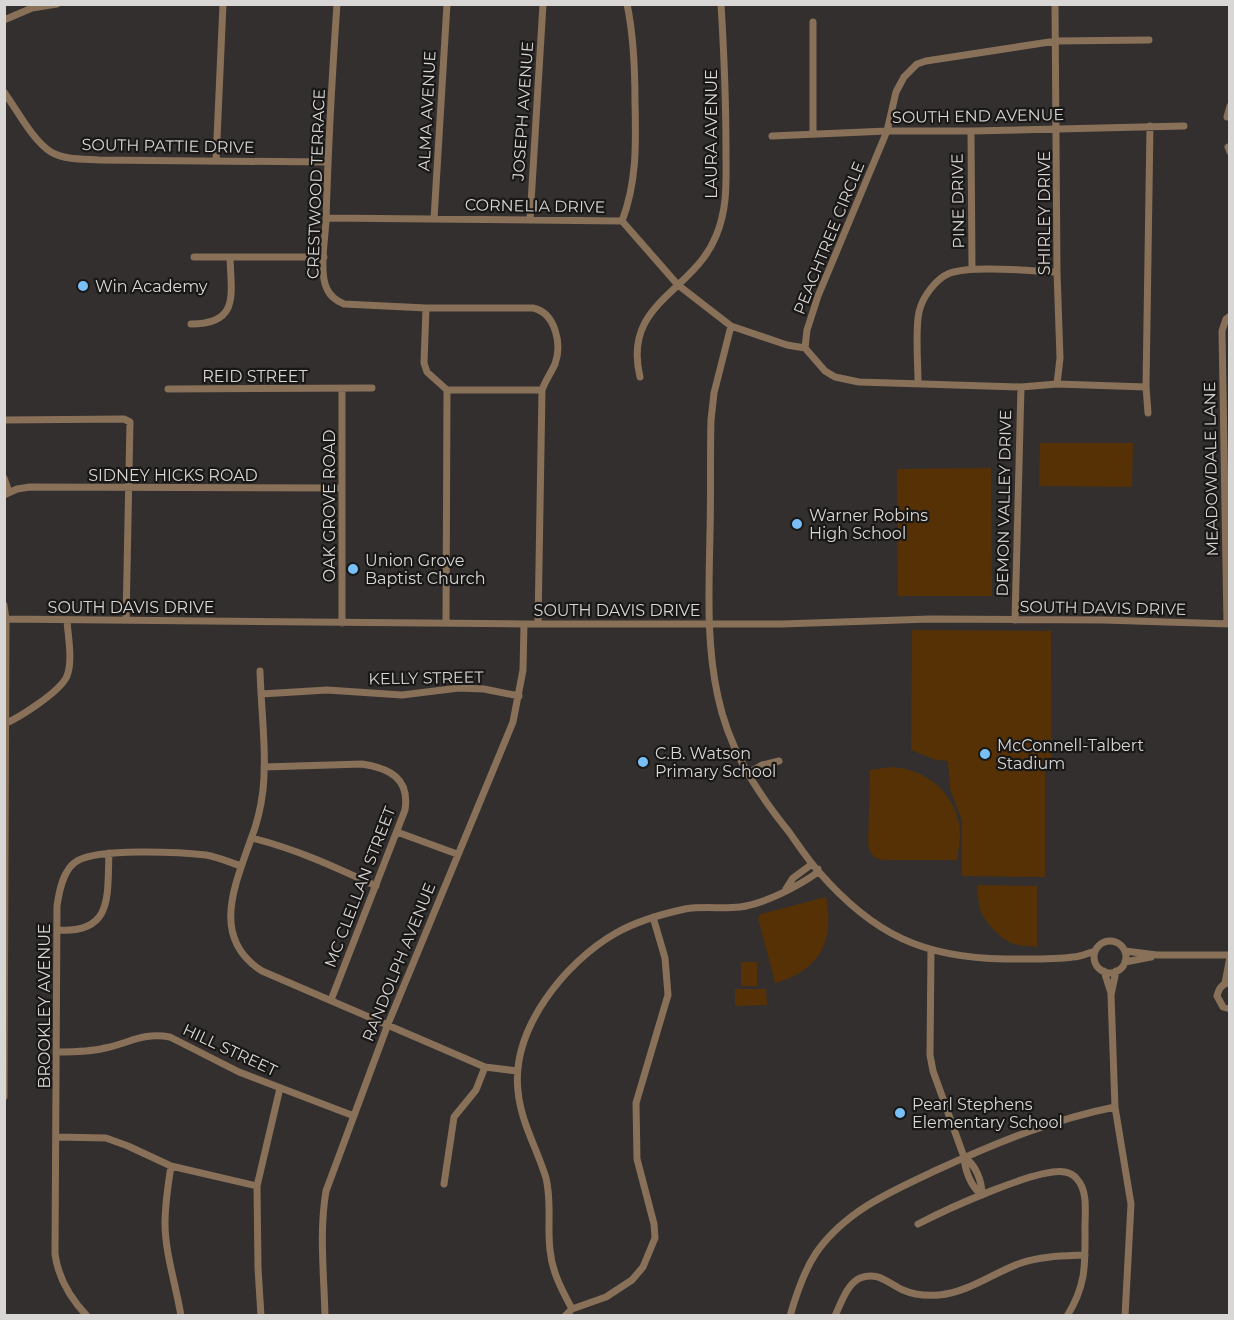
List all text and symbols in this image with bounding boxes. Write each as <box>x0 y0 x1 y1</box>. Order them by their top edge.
street label: JOSEPH AVENUE <box>509 41 537 182</box>
street label: ALMA AVENUE <box>414 50 440 172</box>
street label: LAURA AVENUE <box>702 69 721 199</box>
street label: CRESTWOOD TERRACE <box>303 88 329 280</box>
street label: SOUTH END AVENUE <box>892 105 1064 127</box>
street label: SOUTH PATTIE DRIVE <box>81 135 255 157</box>
street label: SHIRLEY DRIVE <box>1035 151 1054 275</box>
street label: PINE DRIVE <box>948 153 968 249</box>
street label: PEACHTREE CIRCLE <box>790 159 868 317</box>
street label: CORNELIA DRIVE <box>465 195 605 217</box>
place label: Win Academy <box>95 277 208 296</box>
marker: Win Academy <box>76 279 90 293</box>
street label: REID STREET <box>202 367 309 386</box>
street label: MEADOWDALE LANE <box>1200 381 1222 557</box>
street label: DEMON VALLEY DRIVE <box>993 410 1015 596</box>
street label: OAK GROVE ROAD <box>320 430 339 582</box>
street label: SIDNEY HICKS ROAD <box>88 466 258 485</box>
place label: Warner Robins High School <box>809 506 928 543</box>
marker: Warner Robins High School <box>790 517 804 531</box>
place label: Union Grove Baptist Church <box>365 551 485 588</box>
marker: Union Grove Baptist Church <box>346 562 360 576</box>
street label: SOUTH DAVIS DRIVE <box>1019 597 1187 619</box>
street label: SOUTH DAVIS DRIVE <box>48 598 214 617</box>
street label: SOUTH DAVIS DRIVE <box>534 601 700 620</box>
street label: KELLY STREET <box>368 667 485 689</box>
place label: McConnell-Talbert Stadium <box>997 736 1144 773</box>
place label: C.B. Watson Primary School <box>655 744 776 781</box>
marker: McConnell-Talbert Stadium <box>978 747 992 761</box>
marker: C.B. Watson Primary School <box>636 755 650 769</box>
street label: MC CLELLAN STREET <box>321 803 400 970</box>
street label: RANDOLPH AVENUE <box>358 880 440 1044</box>
street label: BROOKLEY AVENUE <box>35 923 54 1089</box>
street label: HILL STREET <box>180 1020 281 1080</box>
place label: Pearl Stephens Elementary School <box>912 1095 1063 1132</box>
marker: Pearl Stephens Elementary School <box>893 1106 907 1120</box>

